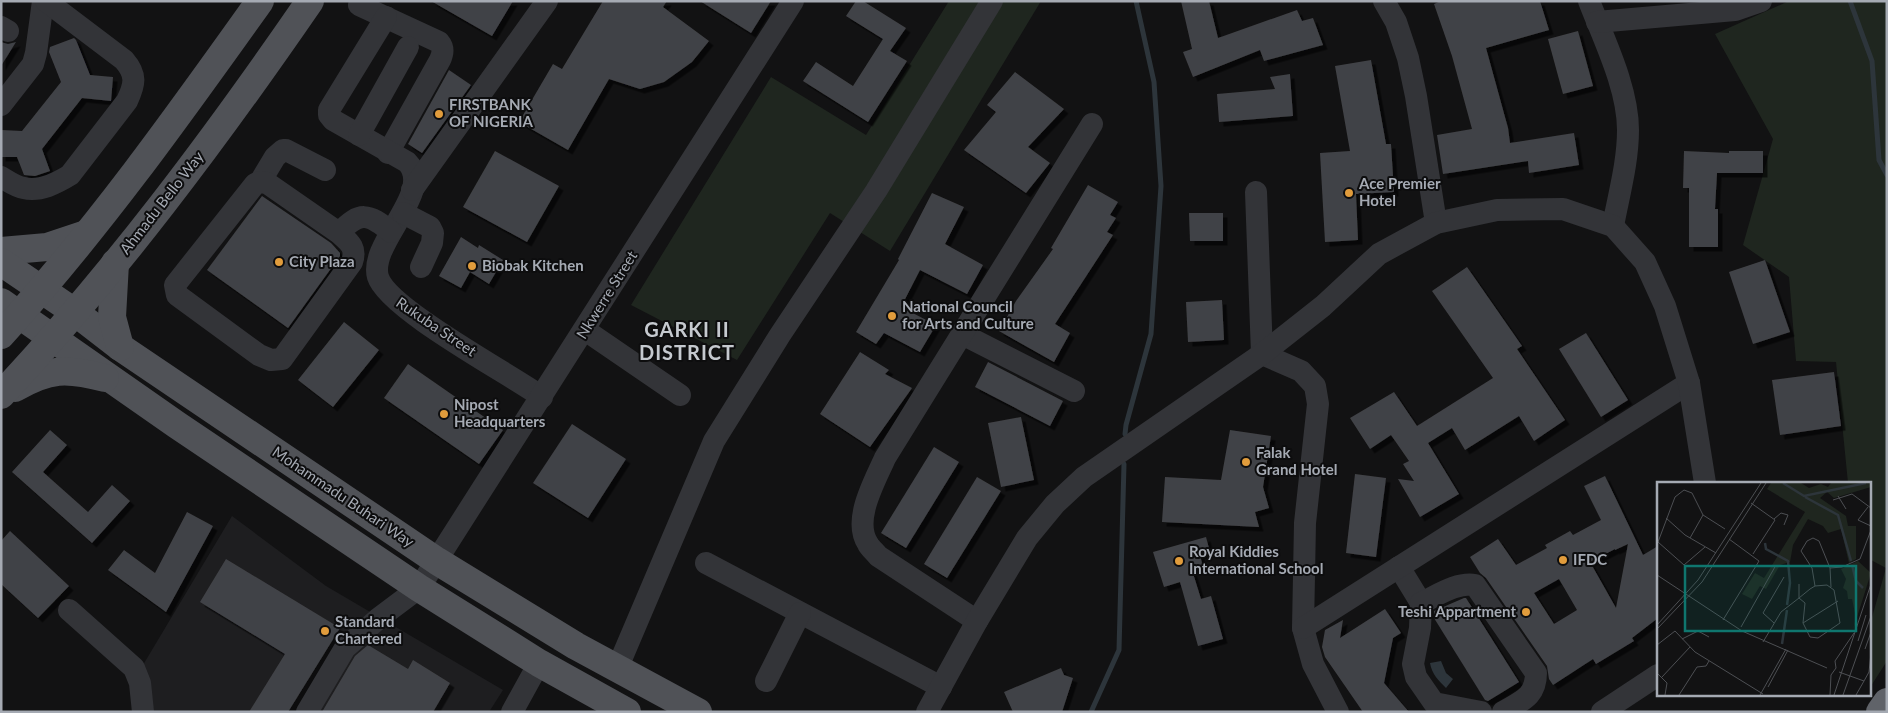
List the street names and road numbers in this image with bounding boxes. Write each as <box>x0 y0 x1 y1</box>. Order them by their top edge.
street label: Ahmadu Bello Way <box>116 147 207 257</box>
street label: Nkwerre Street <box>572 247 641 342</box>
street label: Rukuba Street <box>393 293 481 360</box>
street label: Mohammadu Buhari Way <box>269 442 418 550</box>

